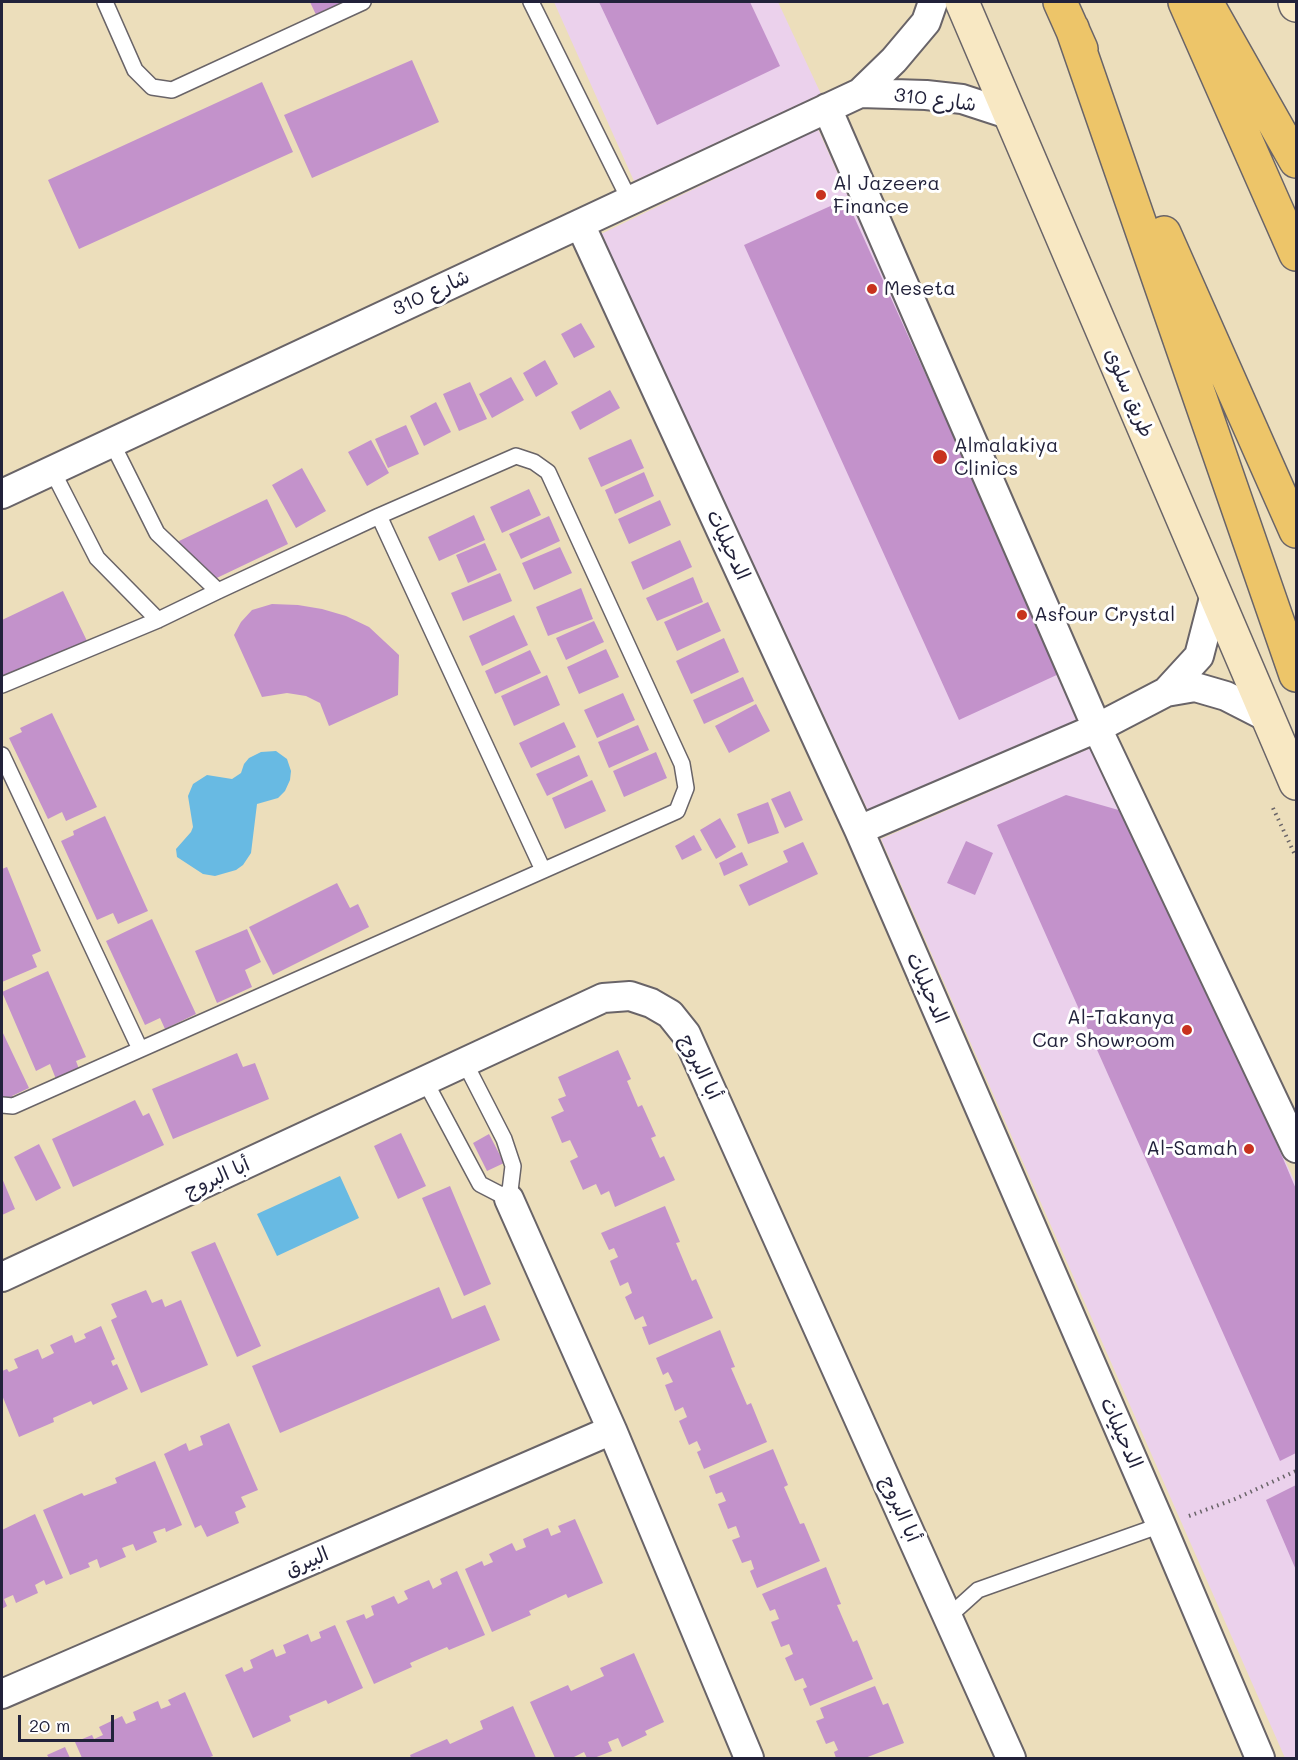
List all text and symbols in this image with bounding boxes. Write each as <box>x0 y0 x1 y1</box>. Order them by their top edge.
street label: شارع 310 <box>893 83 977 117</box>
place label: Al Jazeera Finance <box>833 172 940 219</box>
marker: Al Jazeera Finance <box>814 188 828 202</box>
street label: شارع 310 <box>388 265 474 321</box>
place label: Meseta <box>884 277 956 301</box>
marker: Meseta <box>865 282 879 296</box>
street label: طريق سلوى <box>1099 345 1159 441</box>
place label: Almalakiya Clinics <box>954 434 1058 481</box>
marker: Almalakiya Clinics <box>931 448 949 466</box>
street label: الدحيليات <box>701 506 755 584</box>
place label: Asfour Crystal <box>1034 603 1175 627</box>
marker: Asfour Crystal <box>1015 608 1029 622</box>
street label: الدحيليات <box>901 949 953 1027</box>
place label: Al-Takanya Car Showroom <box>1032 1006 1175 1053</box>
marker: Al-Takanya Car Showroom <box>1180 1023 1194 1037</box>
street label: أبا البروج <box>674 1030 726 1104</box>
place label: Al-Samah <box>1146 1137 1237 1161</box>
marker: Al-Samah <box>1242 1142 1256 1156</box>
street label: أبا البروج <box>180 1152 254 1204</box>
street label: الدحيليات <box>1095 1394 1147 1472</box>
street label: أبا البروج <box>875 1472 925 1546</box>
street label: البيرق <box>282 1542 332 1582</box>
scale bar <box>21 1703 117 1741</box>
text: 20 m <box>29 1713 70 1737</box>

